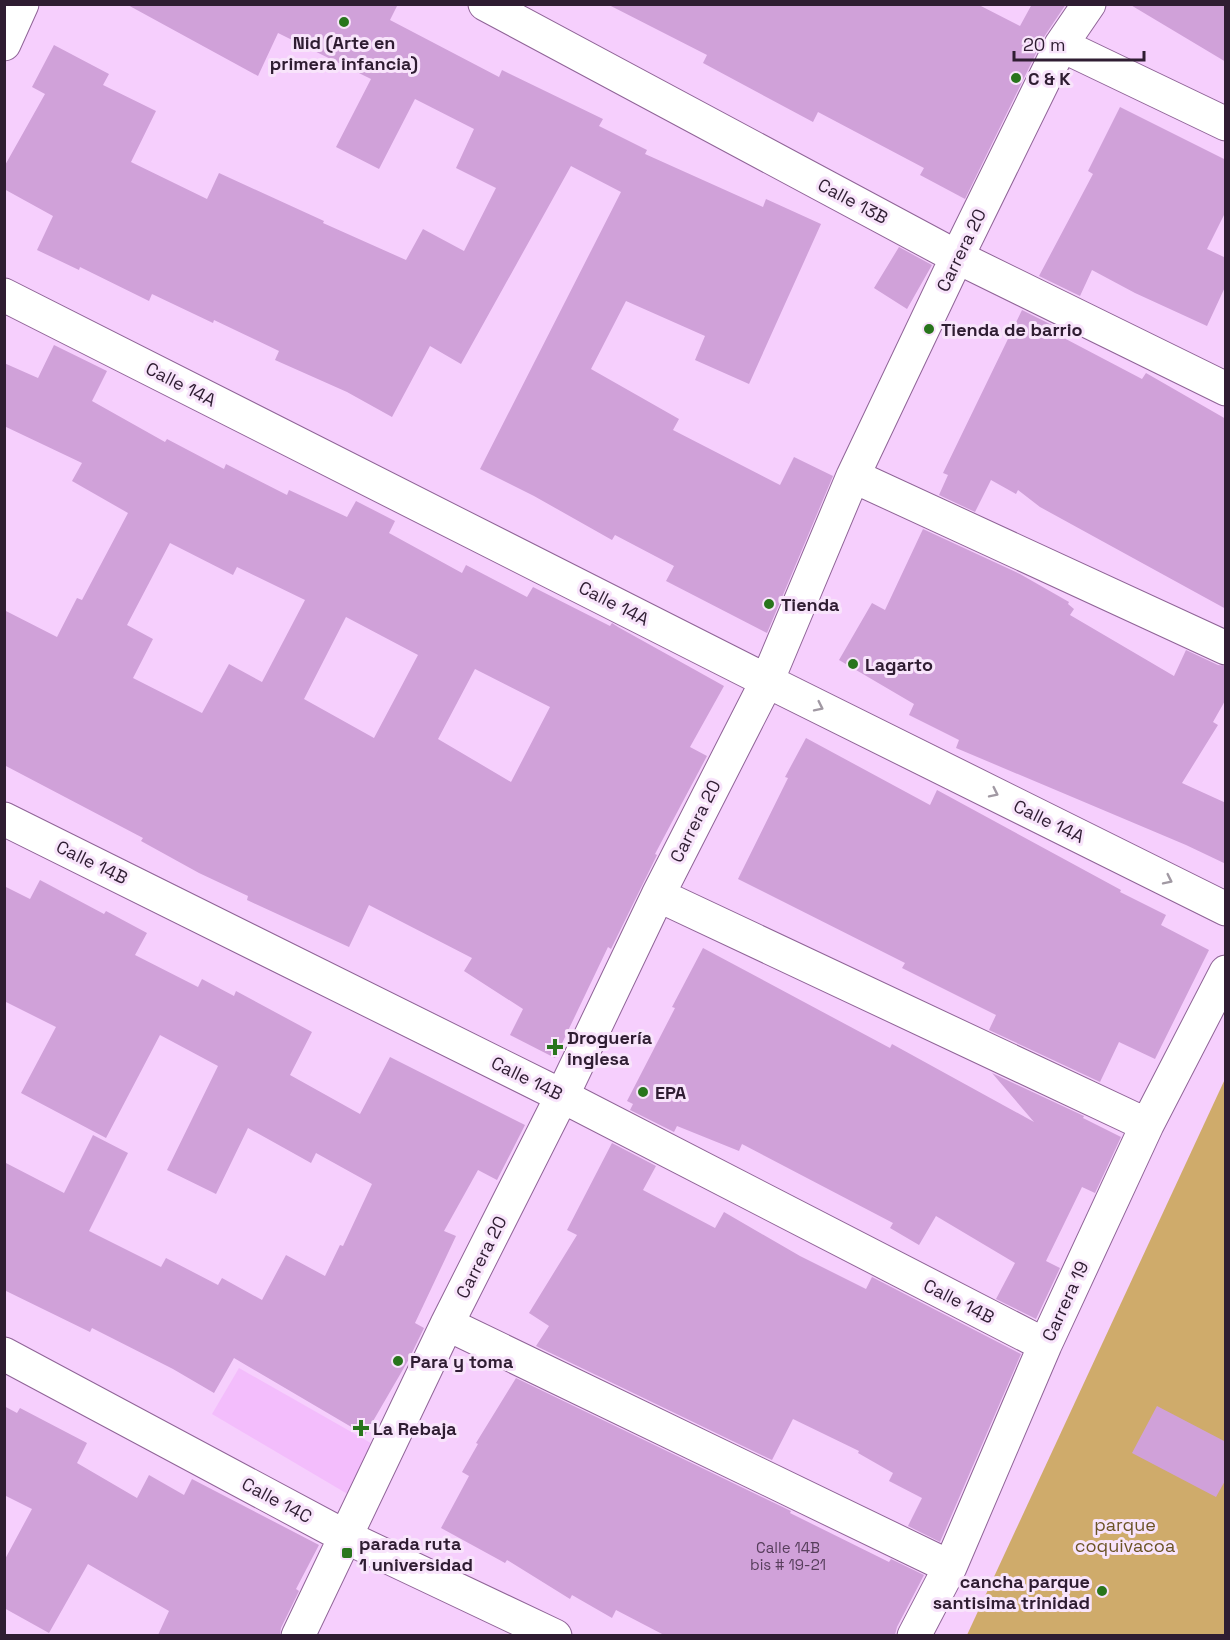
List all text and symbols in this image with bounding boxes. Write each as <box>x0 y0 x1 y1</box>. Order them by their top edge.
marker: Nid (Arte en primera infancia) <box>337 15 351 29</box>
scale bar <box>1014 24 1144 62</box>
place label: Nid (Arte en primera infancia) <box>270 31 418 75</box>
text: 20 m <box>1023 33 1066 56</box>
place label: C & K <box>1028 67 1071 90</box>
marker: C & K <box>1009 71 1023 85</box>
street label: Calle 13B <box>814 173 892 229</box>
street label: Carrera 20 <box>931 205 991 295</box>
place label: Tienda de barrio <box>941 318 1082 341</box>
marker: Tienda de barrio <box>922 322 936 336</box>
street label: Calle 14A <box>142 356 220 412</box>
street label: Calle 14A <box>575 575 653 631</box>
place label: Tienda <box>781 593 840 616</box>
marker: Tienda <box>762 597 776 611</box>
place label: Lagarto <box>865 653 933 676</box>
marker: Lagarto <box>846 657 860 671</box>
one-way arrow <box>813 699 824 711</box>
street label: Carrera 20 <box>664 776 726 866</box>
one-way arrow <box>987 786 998 798</box>
street label: Calle 14A <box>1010 794 1088 848</box>
street label: Calle 14B <box>52 835 132 889</box>
one-way arrow <box>1162 873 1173 884</box>
place label: Droguería inglesa <box>567 1026 653 1070</box>
marker: Droguería inglesa <box>548 1040 562 1054</box>
street label: Calle 14B <box>487 1051 567 1105</box>
place label: EPA <box>655 1081 687 1104</box>
marker: EPA <box>636 1085 650 1099</box>
street label: Carrera 20 <box>450 1212 512 1302</box>
street label: Carrera 19 <box>1036 1257 1094 1345</box>
street label: Calle 14B <box>920 1273 998 1329</box>
place label: Para y toma <box>410 1350 514 1373</box>
marker: Para y toma <box>391 1354 405 1368</box>
place label: La Rebaja <box>373 1417 457 1440</box>
marker: La Rebaja <box>354 1421 368 1435</box>
street label: Calle 14C <box>238 1472 316 1528</box>
park label: parque coquivacoa <box>1075 1513 1175 1557</box>
place label: parada ruta 1 universidad <box>359 1532 473 1576</box>
house number: Calle 14B bis # 19-21 <box>750 1538 826 1574</box>
marker: parada ruta 1 universidad <box>340 1546 354 1560</box>
place label: cancha parque santisima trinidad <box>933 1570 1090 1614</box>
marker: cancha parque santisima trinidad <box>1095 1584 1109 1598</box>

